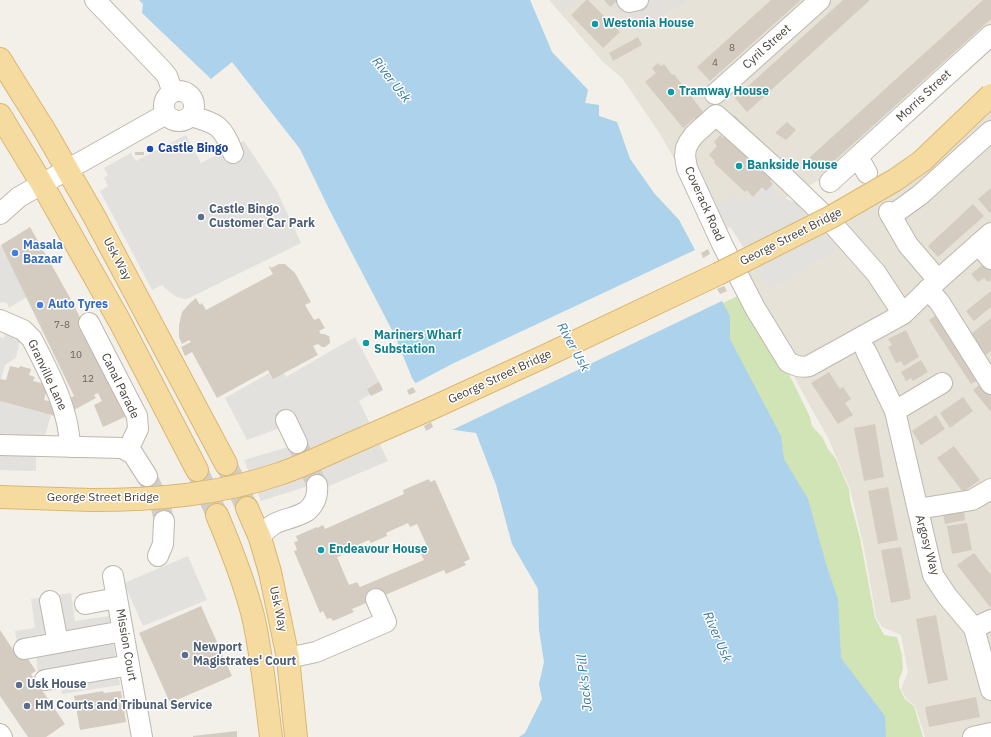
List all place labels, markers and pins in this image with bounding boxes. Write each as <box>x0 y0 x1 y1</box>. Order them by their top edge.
place label: Westonia House <box>603 17 694 31</box>
marker: Westonia House <box>590 19 600 29</box>
place label: Tramway House <box>679 85 769 99</box>
marker: Tramway House <box>666 87 676 97</box>
place label: Castle Bingo <box>158 142 228 156</box>
marker: Castle Bingo <box>145 144 155 154</box>
place label: Bankside House <box>747 159 838 173</box>
marker: Bankside House <box>734 161 744 171</box>
place label: Castle Bingo Customer Car Park <box>209 203 315 231</box>
marker: Castle Bingo Customer Car Park <box>196 212 206 222</box>
place label: Masala Bazaar <box>23 239 63 267</box>
marker: Masala Bazaar <box>10 248 20 258</box>
place label: Auto Tyres <box>48 298 108 312</box>
marker: Auto Tyres <box>35 300 45 310</box>
place label: Mariners Wharf Substation <box>374 329 462 357</box>
marker: Mariners Wharf Substation <box>361 338 371 348</box>
place label: Endeavour House <box>329 543 428 557</box>
marker: Endeavour House <box>316 545 326 555</box>
place label: Newport Magistrates' Court <box>193 641 296 669</box>
marker: Newport Magistrates' Court <box>180 650 190 660</box>
place label: Usk House <box>27 678 87 692</box>
marker: Usk House <box>14 680 24 690</box>
place label: HM Courts and Tribunal Service <box>35 699 212 713</box>
marker: HM Courts and Tribunal Service <box>22 701 32 711</box>

